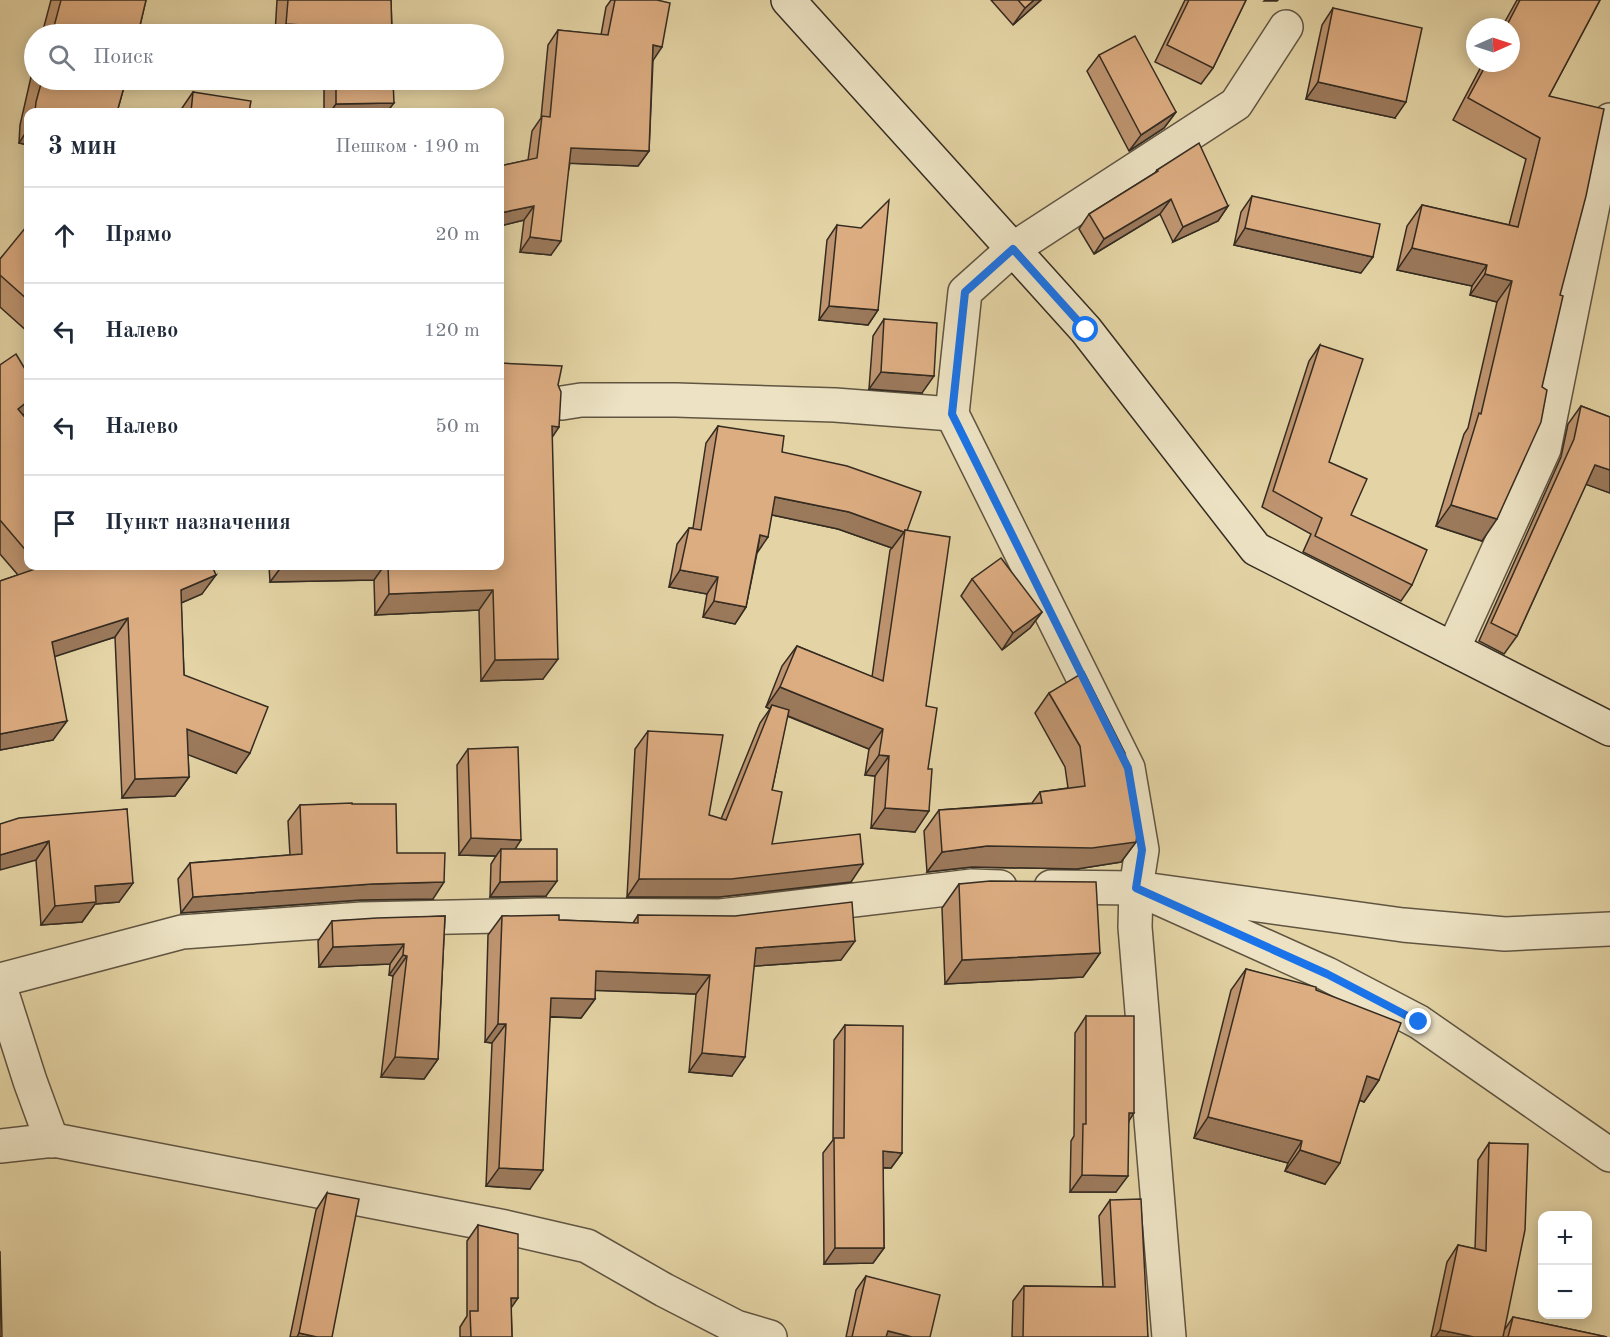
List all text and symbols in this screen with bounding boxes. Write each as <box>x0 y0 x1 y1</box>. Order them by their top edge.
north arrow <box>1466 18 1520 72</box>
search box <box>24 24 504 90</box>
icon: search <box>45 41 78 74</box>
text: Поиск <box>93 46 154 68</box>
text: 3 мин <box>48 134 117 160</box>
text: Пешком · 190 m <box>335 137 480 157</box>
icon: ahead <box>48 219 81 252</box>
text: Прямо <box>105 224 172 246</box>
text: 20 m <box>435 225 480 245</box>
icon: left <box>48 315 81 348</box>
route start <box>1072 316 1098 342</box>
text: Налево <box>105 320 178 342</box>
text: 120 m <box>424 321 480 341</box>
icon: left <box>48 411 81 444</box>
text: Налево <box>105 416 178 438</box>
text: 50 m <box>435 417 480 437</box>
icon: arrive <box>48 507 81 540</box>
text: Пункт назначения <box>105 512 291 534</box>
route end <box>1405 1008 1431 1034</box>
map controls <box>1538 1211 1592 1319</box>
button: + <box>1538 1211 1592 1265</box>
button: − <box>1538 1265 1592 1319</box>

